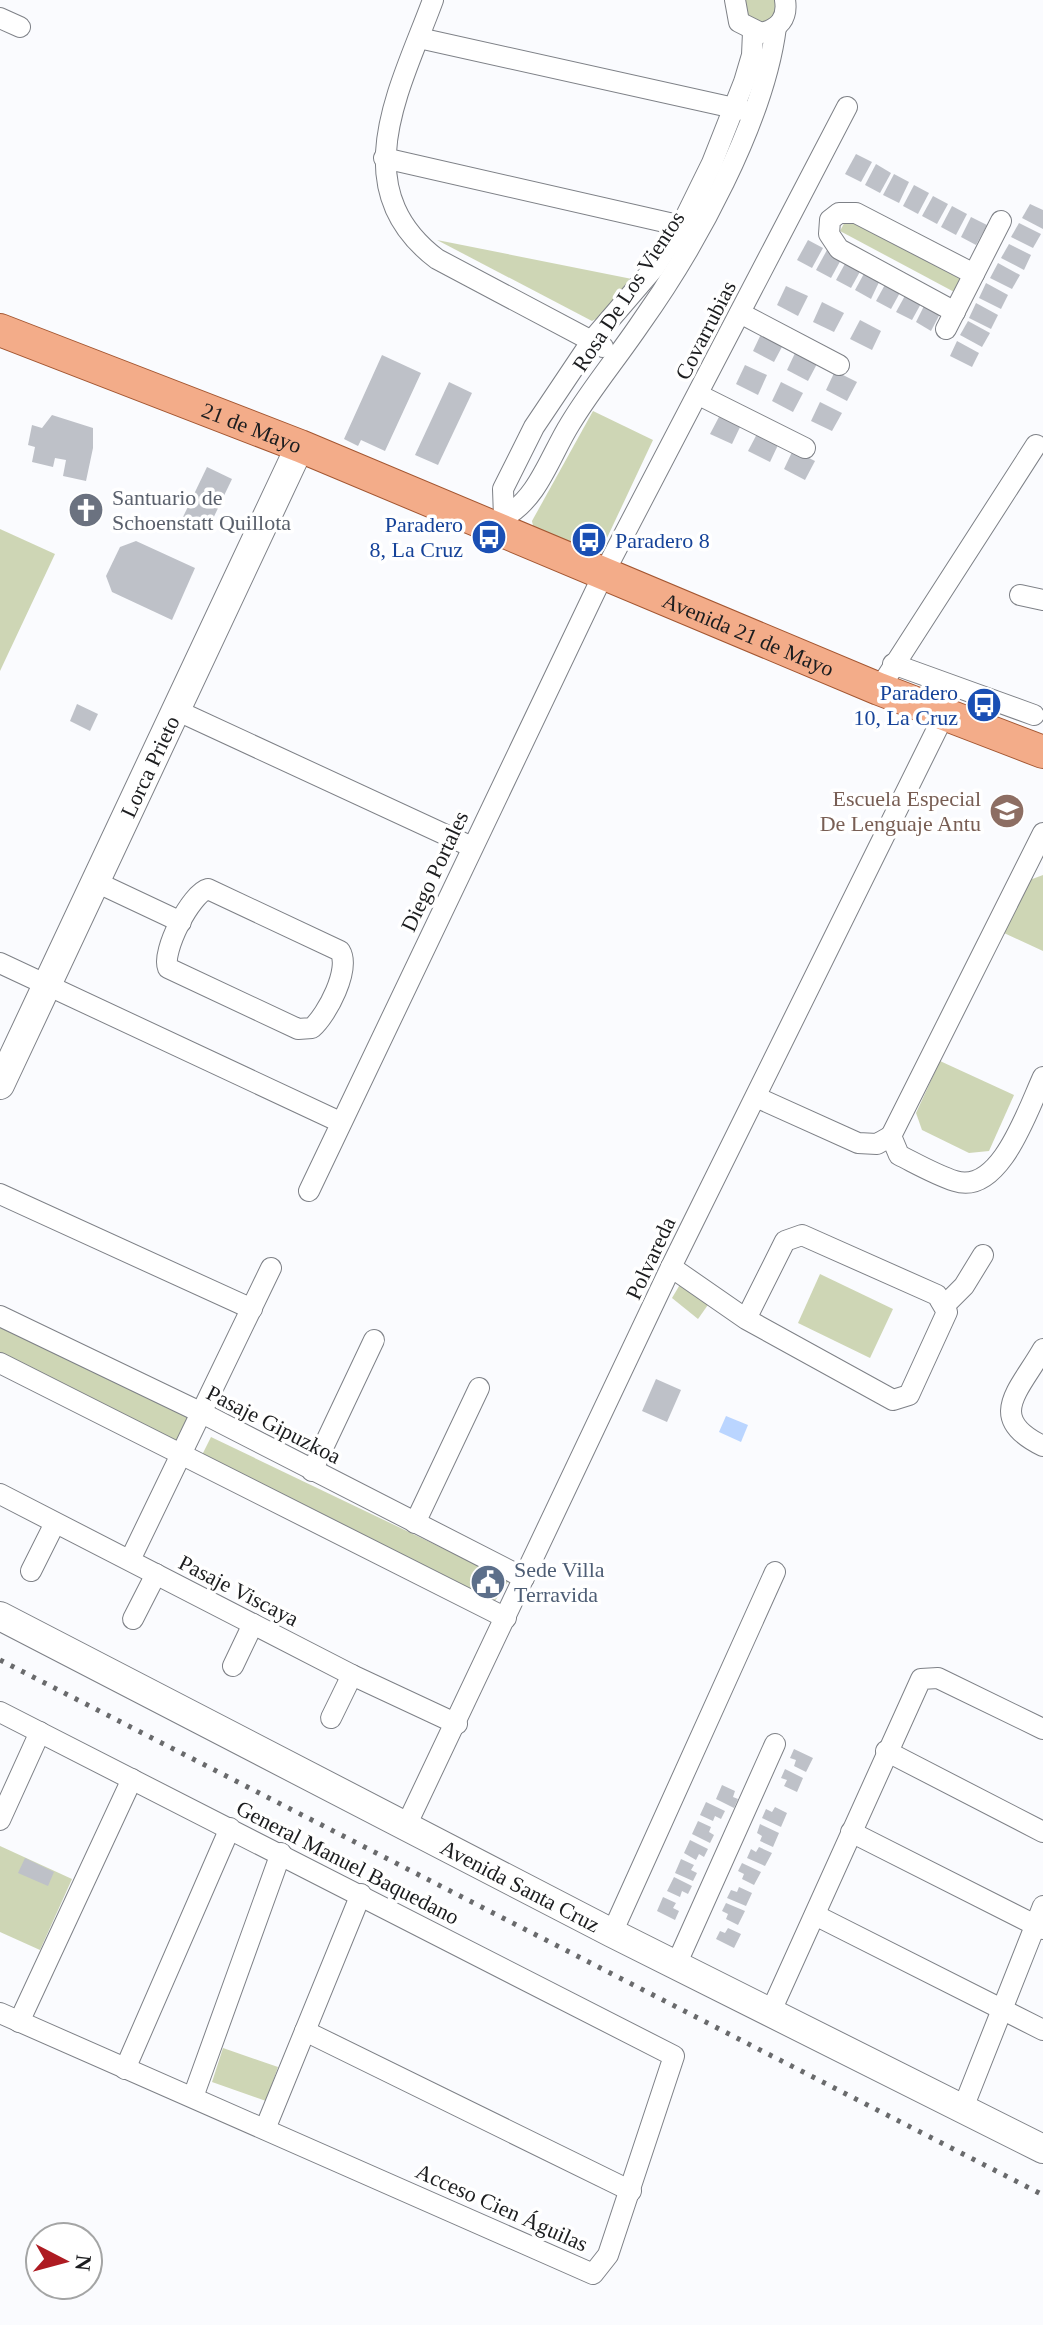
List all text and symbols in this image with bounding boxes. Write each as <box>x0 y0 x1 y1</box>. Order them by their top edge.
street label: Rosa De Los Vientos <box>567 207 690 376</box>
street label: Covarrubias <box>670 277 741 384</box>
street label: 21 de Mayo <box>198 397 305 458</box>
place label: Santuario de Schoenstatt Quillota <box>112 485 291 535</box>
church icon: Santuario de Schoenstatt Quillota <box>67 491 105 529</box>
place label: Paradero 8, La Cruz <box>370 512 463 562</box>
bus stop icon: Paradero 8, La Cruz <box>470 518 508 556</box>
bus stop icon: Paradero 8 <box>570 521 608 559</box>
place label: Paradero 8 <box>615 528 710 553</box>
street label: Avenida 21 de Mayo <box>659 588 838 682</box>
place label: Paradero 10, La Cruz <box>854 680 958 730</box>
bus stop icon: Paradero 10, La Cruz <box>965 686 1003 724</box>
street label: Lorca Prieto <box>115 712 185 821</box>
place label: Escuela Especial De Lenguaje Antu <box>820 786 981 836</box>
school or university icon: Escuela Especial De Lenguaje Antu <box>988 792 1026 830</box>
street label: Diego Portales <box>396 807 473 935</box>
street label: Polvareda <box>621 1213 680 1303</box>
street label: Pasaje Gipuzkoa <box>203 1380 345 1469</box>
street label: Pasaje Viscaya <box>175 1550 303 1631</box>
place label: Sede Villa Terravida <box>514 1557 605 1607</box>
public building icon: Sede Villa Terravida <box>469 1563 507 1601</box>
street label: General Manuel Baquedano <box>232 1795 463 1930</box>
street label: Avenida Santa Cruz <box>436 1834 604 1938</box>
street label: Acceso Cien Águilas <box>412 2158 592 2257</box>
north arrow <box>24 2221 104 2301</box>
text: N <box>70 2254 97 2272</box>

